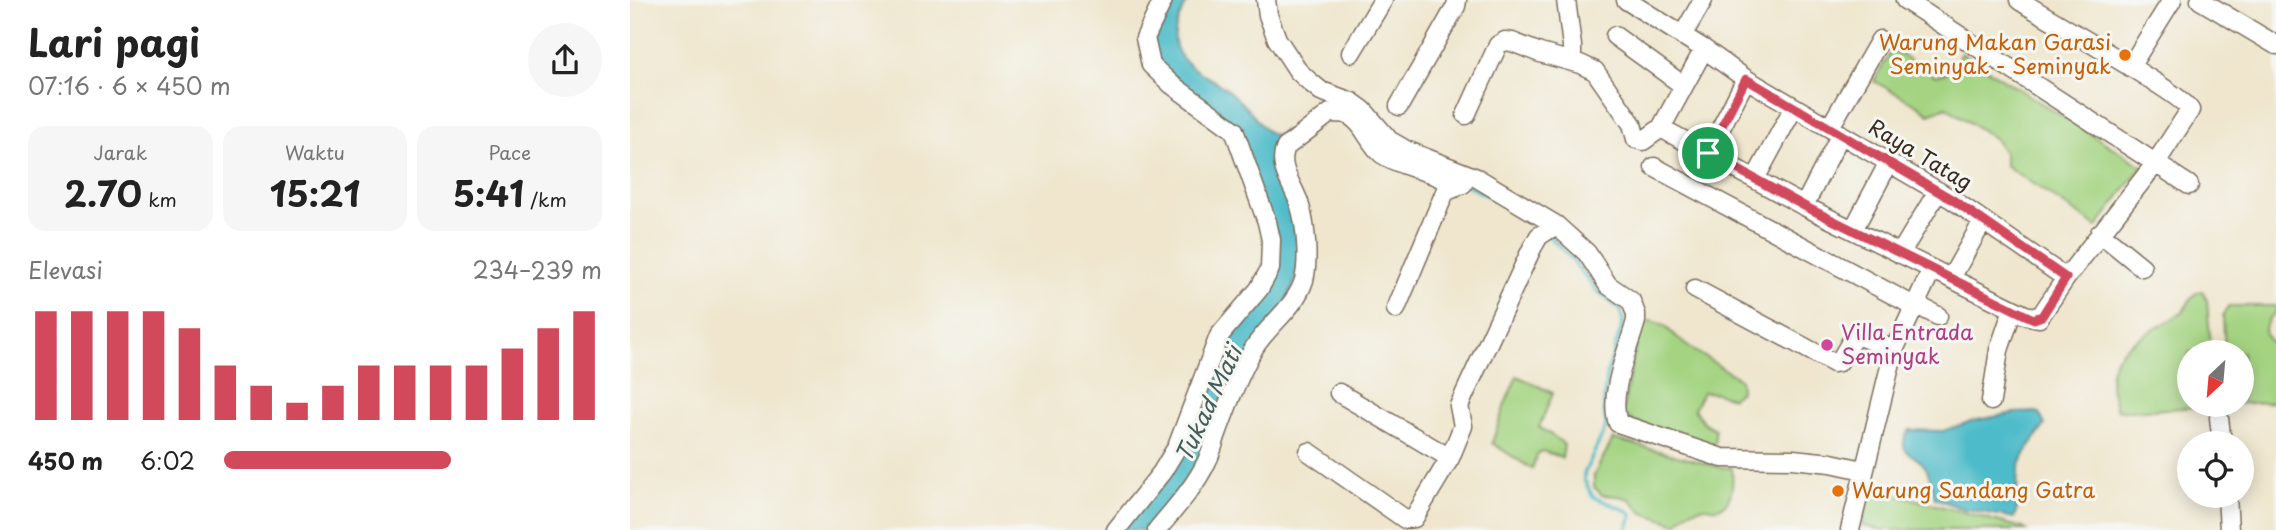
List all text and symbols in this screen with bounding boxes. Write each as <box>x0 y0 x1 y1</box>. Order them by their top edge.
text: Lari pagi <box>28 13 200 70</box>
button: share <box>528 23 602 97</box>
place label: Warung Makan Garasi Seminyak - Seminyak <box>1879 25 2111 81</box>
marker: Warung Makan Garasi Seminyak - Seminyak <box>2117 47 2133 63</box>
text: 07:16 · 6 × 450 m <box>28 68 231 103</box>
street label: Raya Tatag <box>1863 110 1979 197</box>
pin <box>1678 123 1738 183</box>
icon: arrive <box>1689 134 1727 172</box>
text: Jarak <box>93 138 147 166</box>
text: Waktu <box>285 138 345 166</box>
text: Pace <box>488 138 531 166</box>
text: 2.70 <box>64 166 142 219</box>
text: 15:21 <box>270 166 360 219</box>
text: 5:41 <box>453 166 524 219</box>
text: km <box>142 185 177 213</box>
text: /km <box>524 185 567 213</box>
text: Elevasi <box>28 252 103 287</box>
text: 234–239 m <box>473 252 602 287</box>
place label: Villa Entrada Seminyak <box>1841 315 1974 371</box>
water label: Tukad Mati <box>1165 336 1251 467</box>
marker: Villa Entrada Seminyak <box>1819 337 1835 353</box>
north arrow <box>2177 340 2254 416</box>
map controls <box>2177 340 2254 508</box>
button: locate <box>2177 431 2254 508</box>
text: 450 m <box>28 443 103 478</box>
text: 6:02 <box>140 443 195 478</box>
place label: Warung Sandang Gatra <box>1852 473 2095 505</box>
marker: Warung Sandang Gatra <box>1830 483 1846 499</box>

